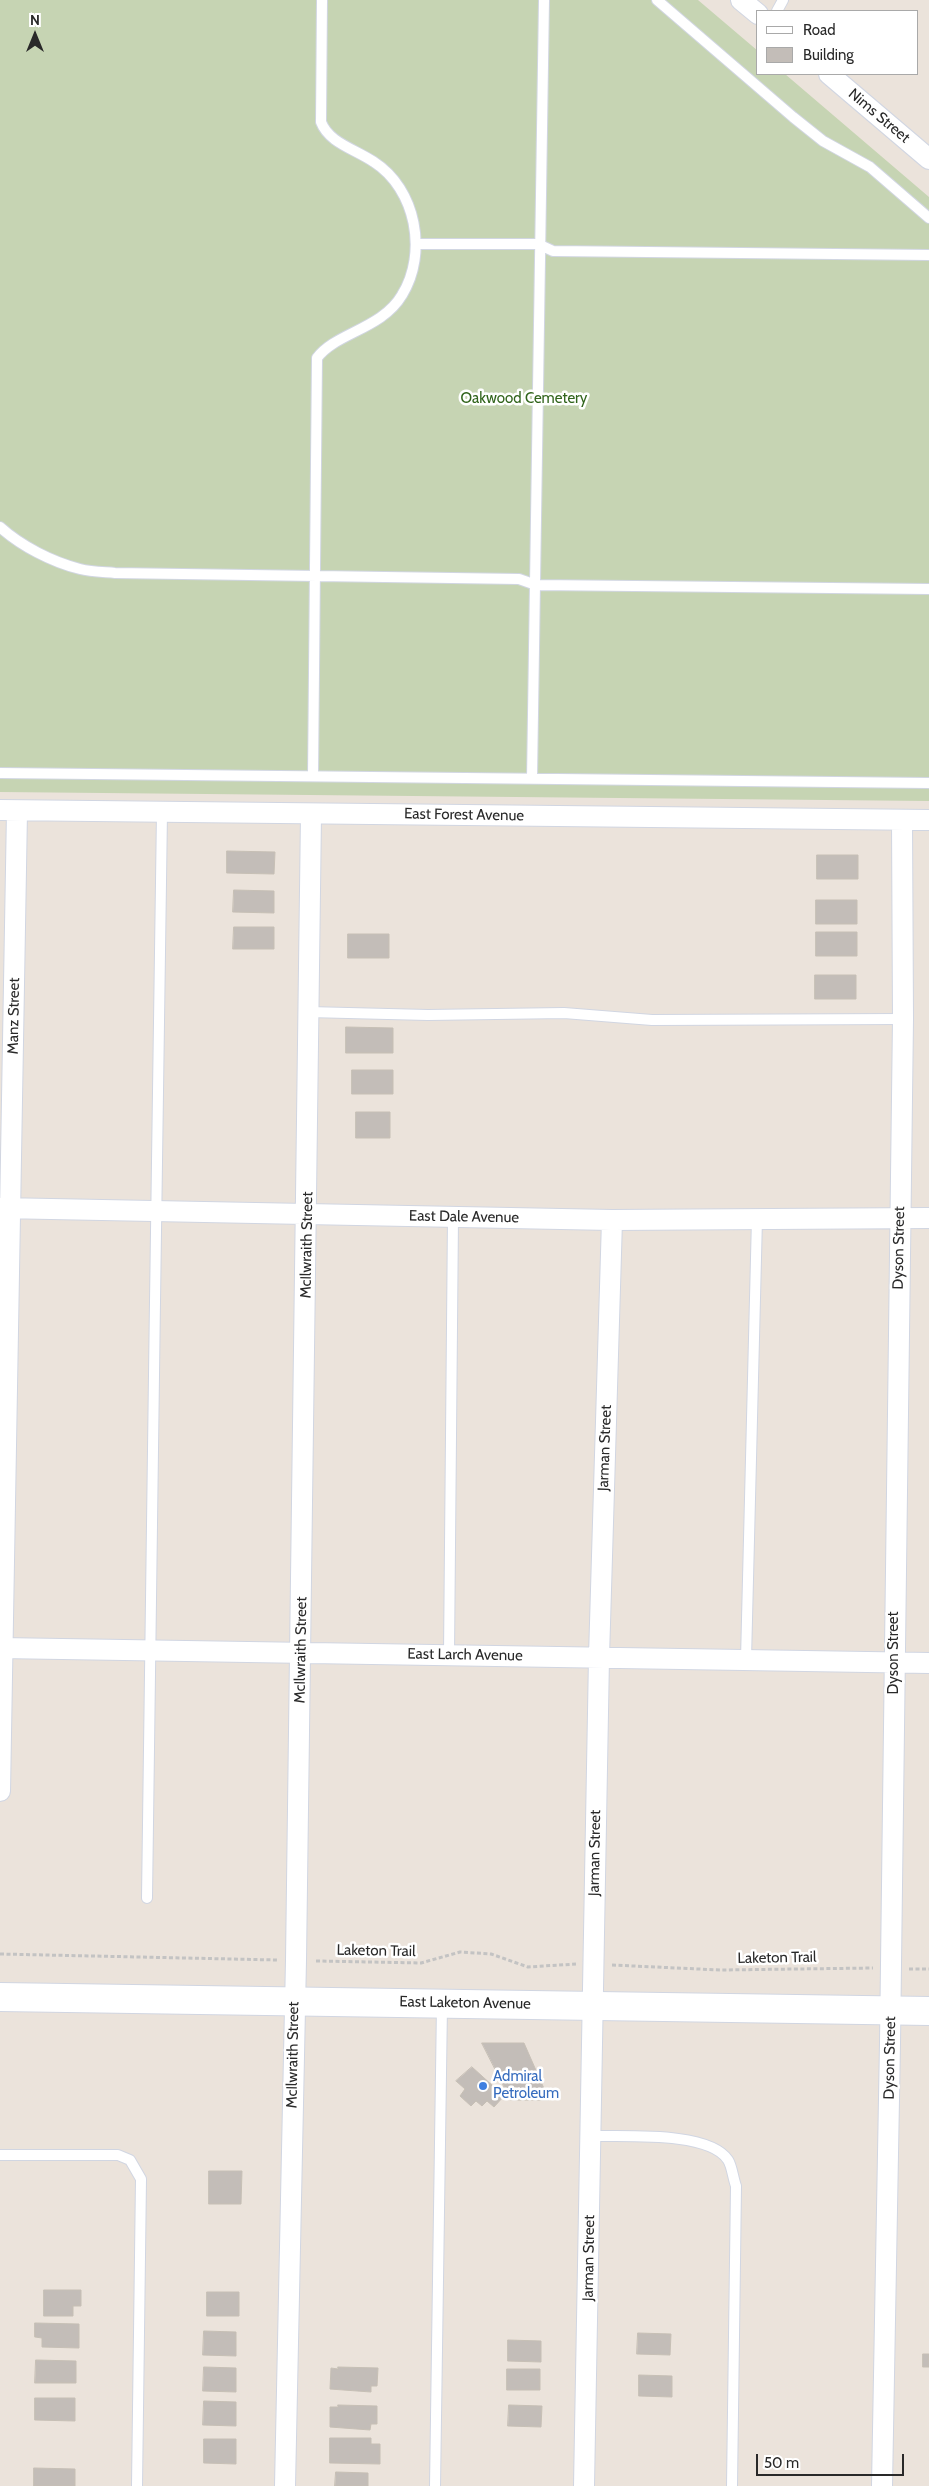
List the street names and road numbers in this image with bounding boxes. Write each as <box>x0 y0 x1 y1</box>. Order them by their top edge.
street label: Nims Street <box>845 85 913 147</box>
street label: East Forest Avenue <box>404 805 524 825</box>
street label: Manz Street <box>4 978 24 1054</box>
street label: McIlwraith Street <box>297 1191 317 1299</box>
street label: Dyson Street <box>889 1206 909 1290</box>
street label: East Dale Avenue <box>409 1207 519 1227</box>
street label: Jarman Street <box>594 1405 616 1491</box>
street label: McIlwraith Street <box>291 1596 311 1704</box>
street label: Dyson Street <box>885 1611 903 1695</box>
street label: East Larch Avenue <box>407 1645 523 1665</box>
street label: Jarman Street <box>585 1810 605 1896</box>
street label: Laketon Trail <box>336 1941 416 1961</box>
street label: Laketon Trail <box>737 1948 817 1968</box>
street label: East Laketon Avenue <box>399 1993 531 2013</box>
street label: McIlwraith Street <box>283 2001 303 2109</box>
street label: Dyson Street <box>880 2016 900 2100</box>
street label: Jarman Street <box>579 2215 599 2301</box>

